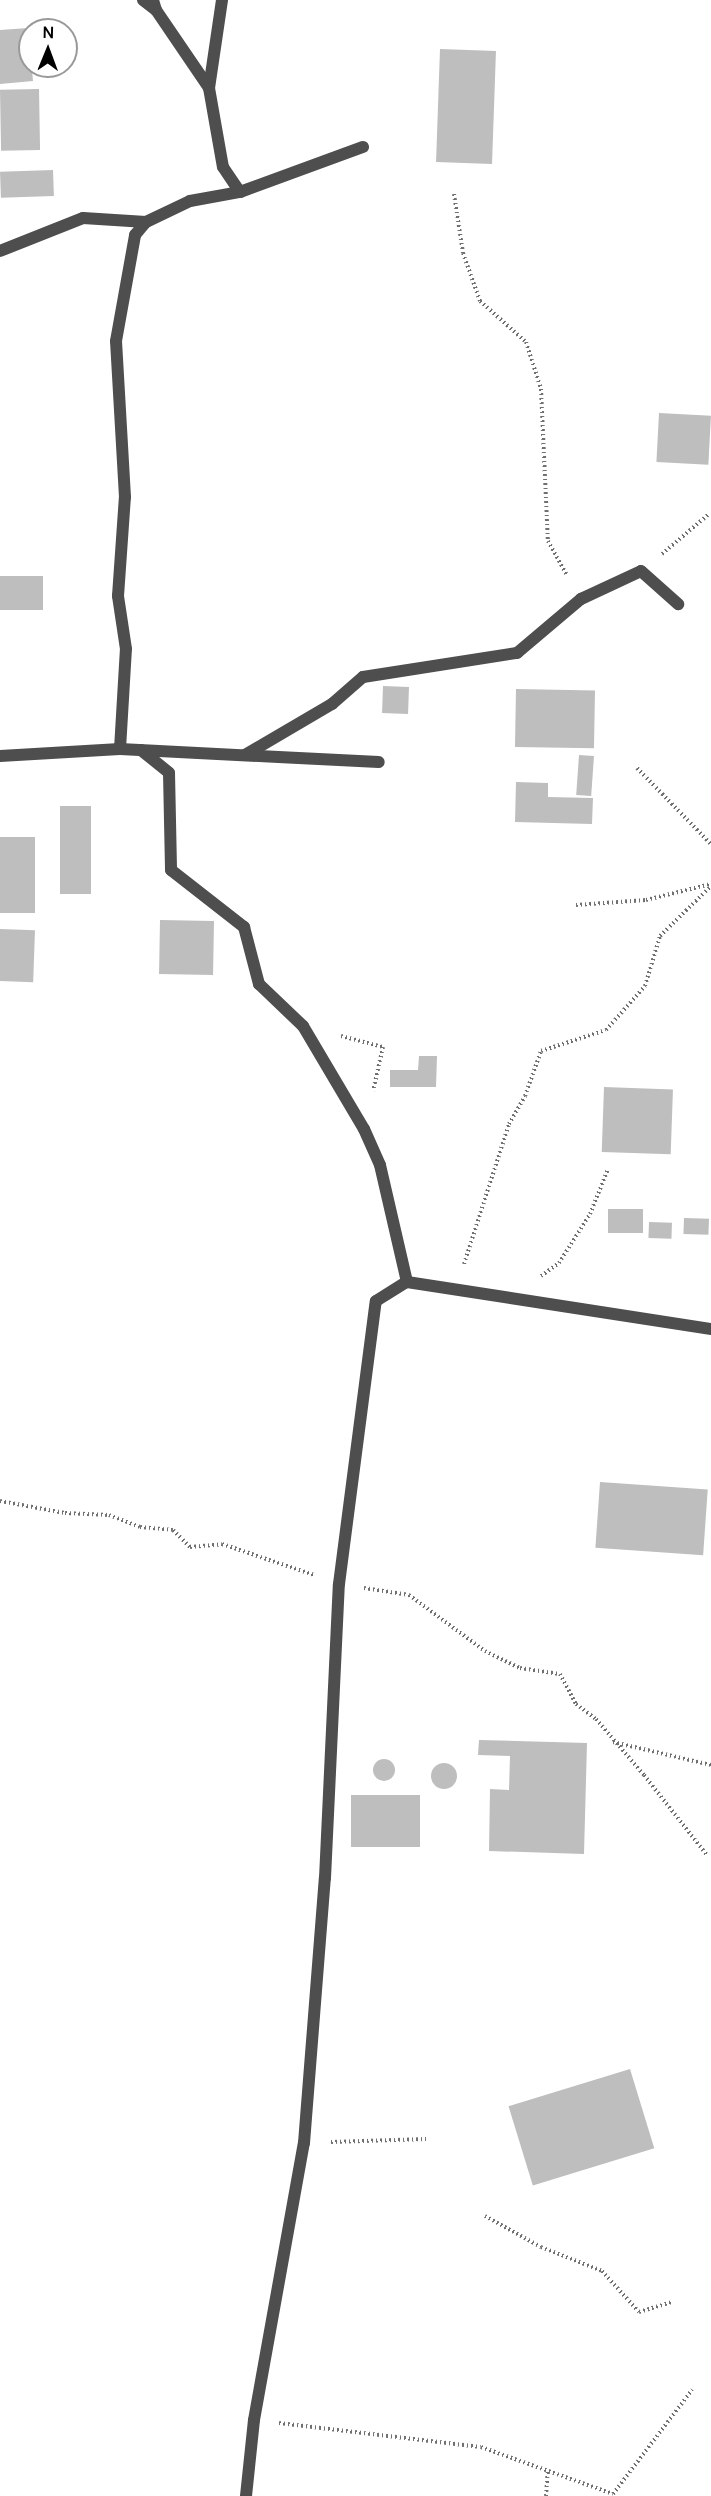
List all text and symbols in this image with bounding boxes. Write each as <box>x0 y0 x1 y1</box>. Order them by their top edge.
north arrow <box>18 18 78 78</box>
text: N <box>42 21 54 43</box>

